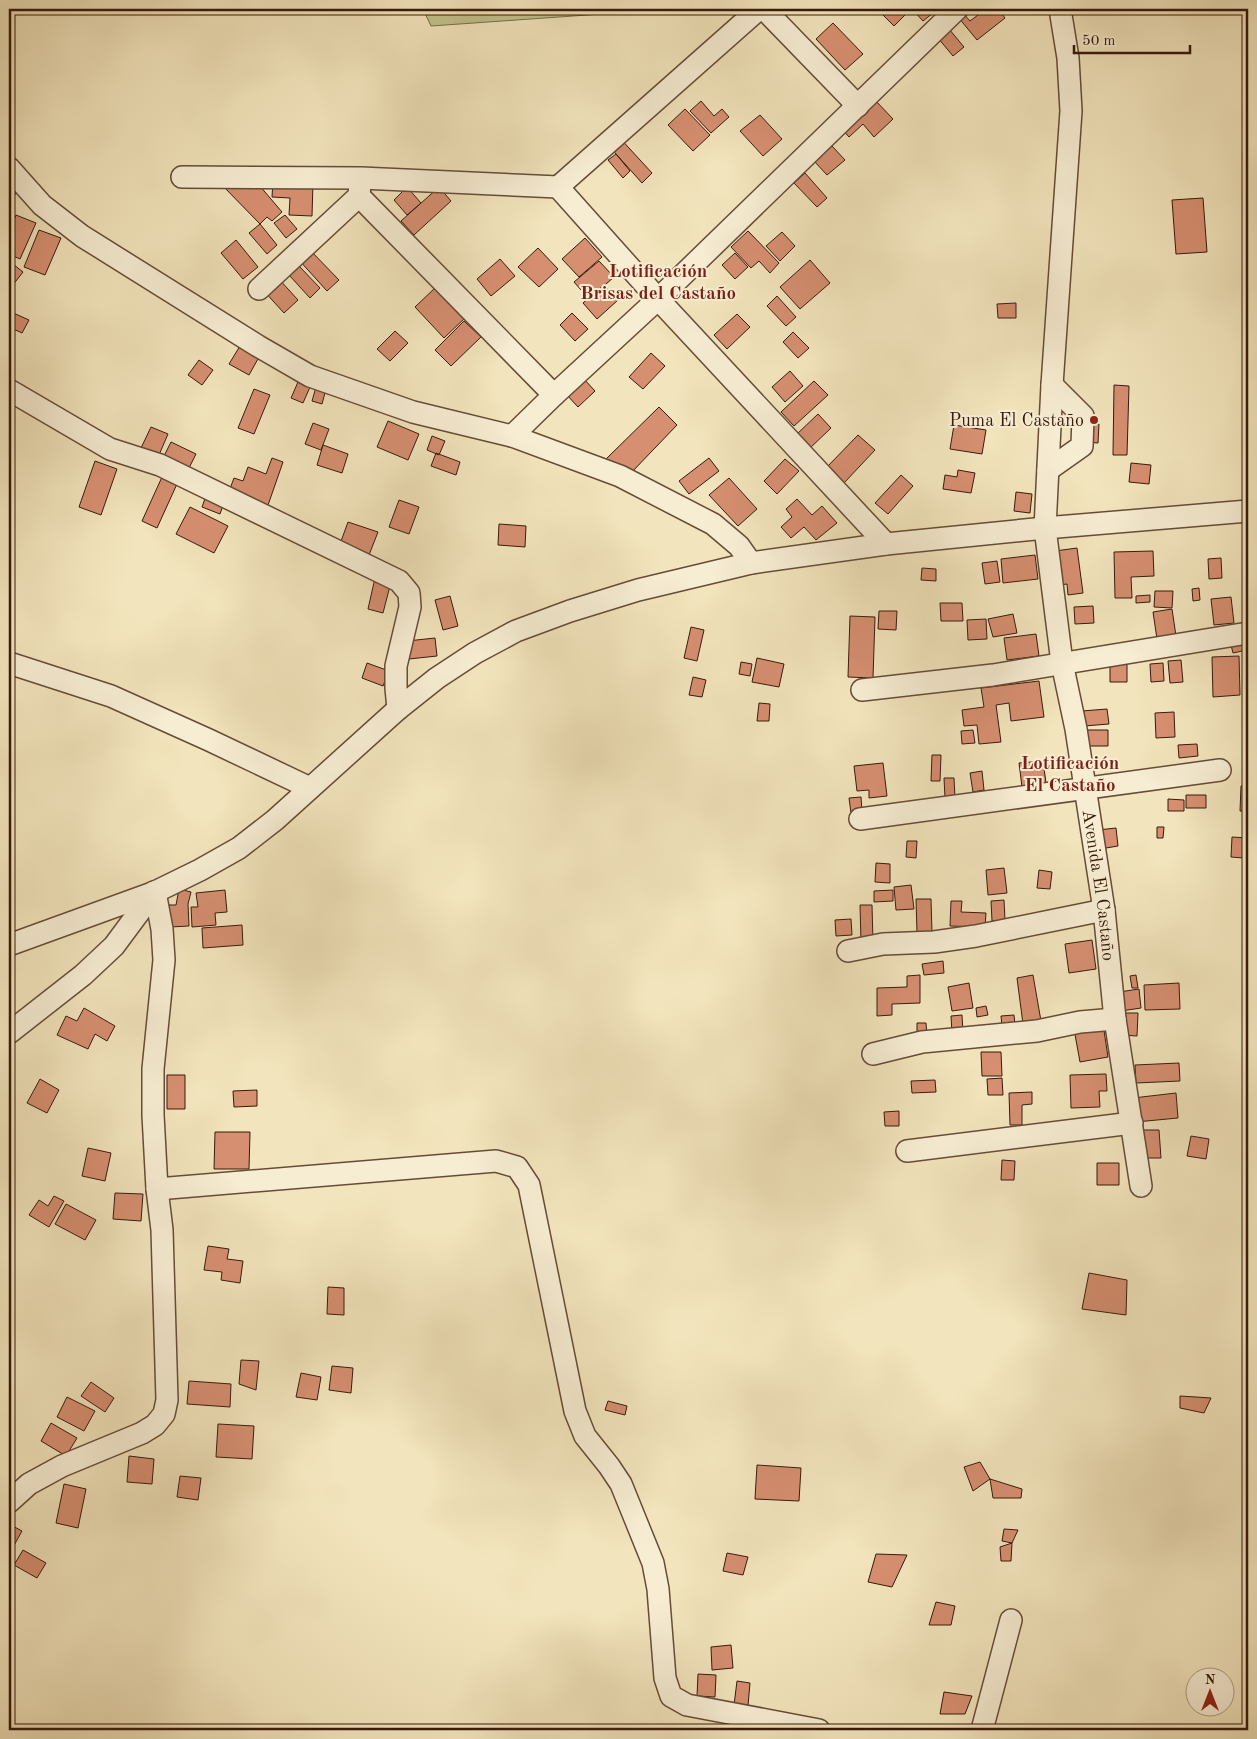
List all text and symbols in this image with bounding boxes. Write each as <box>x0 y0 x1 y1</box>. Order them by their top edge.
scale bar <box>1074 22 1191 54</box>
text: 50 m <box>1082 34 1116 49</box>
district label: Lotificación Brisas del Castaño <box>580 263 736 304</box>
place label: Puma El Castaño <box>949 412 1084 430</box>
marker: Puma El Castaño <box>1088 414 1100 426</box>
district label: Lotificación El Castaño <box>1021 755 1119 796</box>
street label: Avenida El Castaño <box>1079 808 1117 962</box>
north arrow <box>1184 1666 1234 1716</box>
text: N <box>1205 1673 1216 1687</box>

